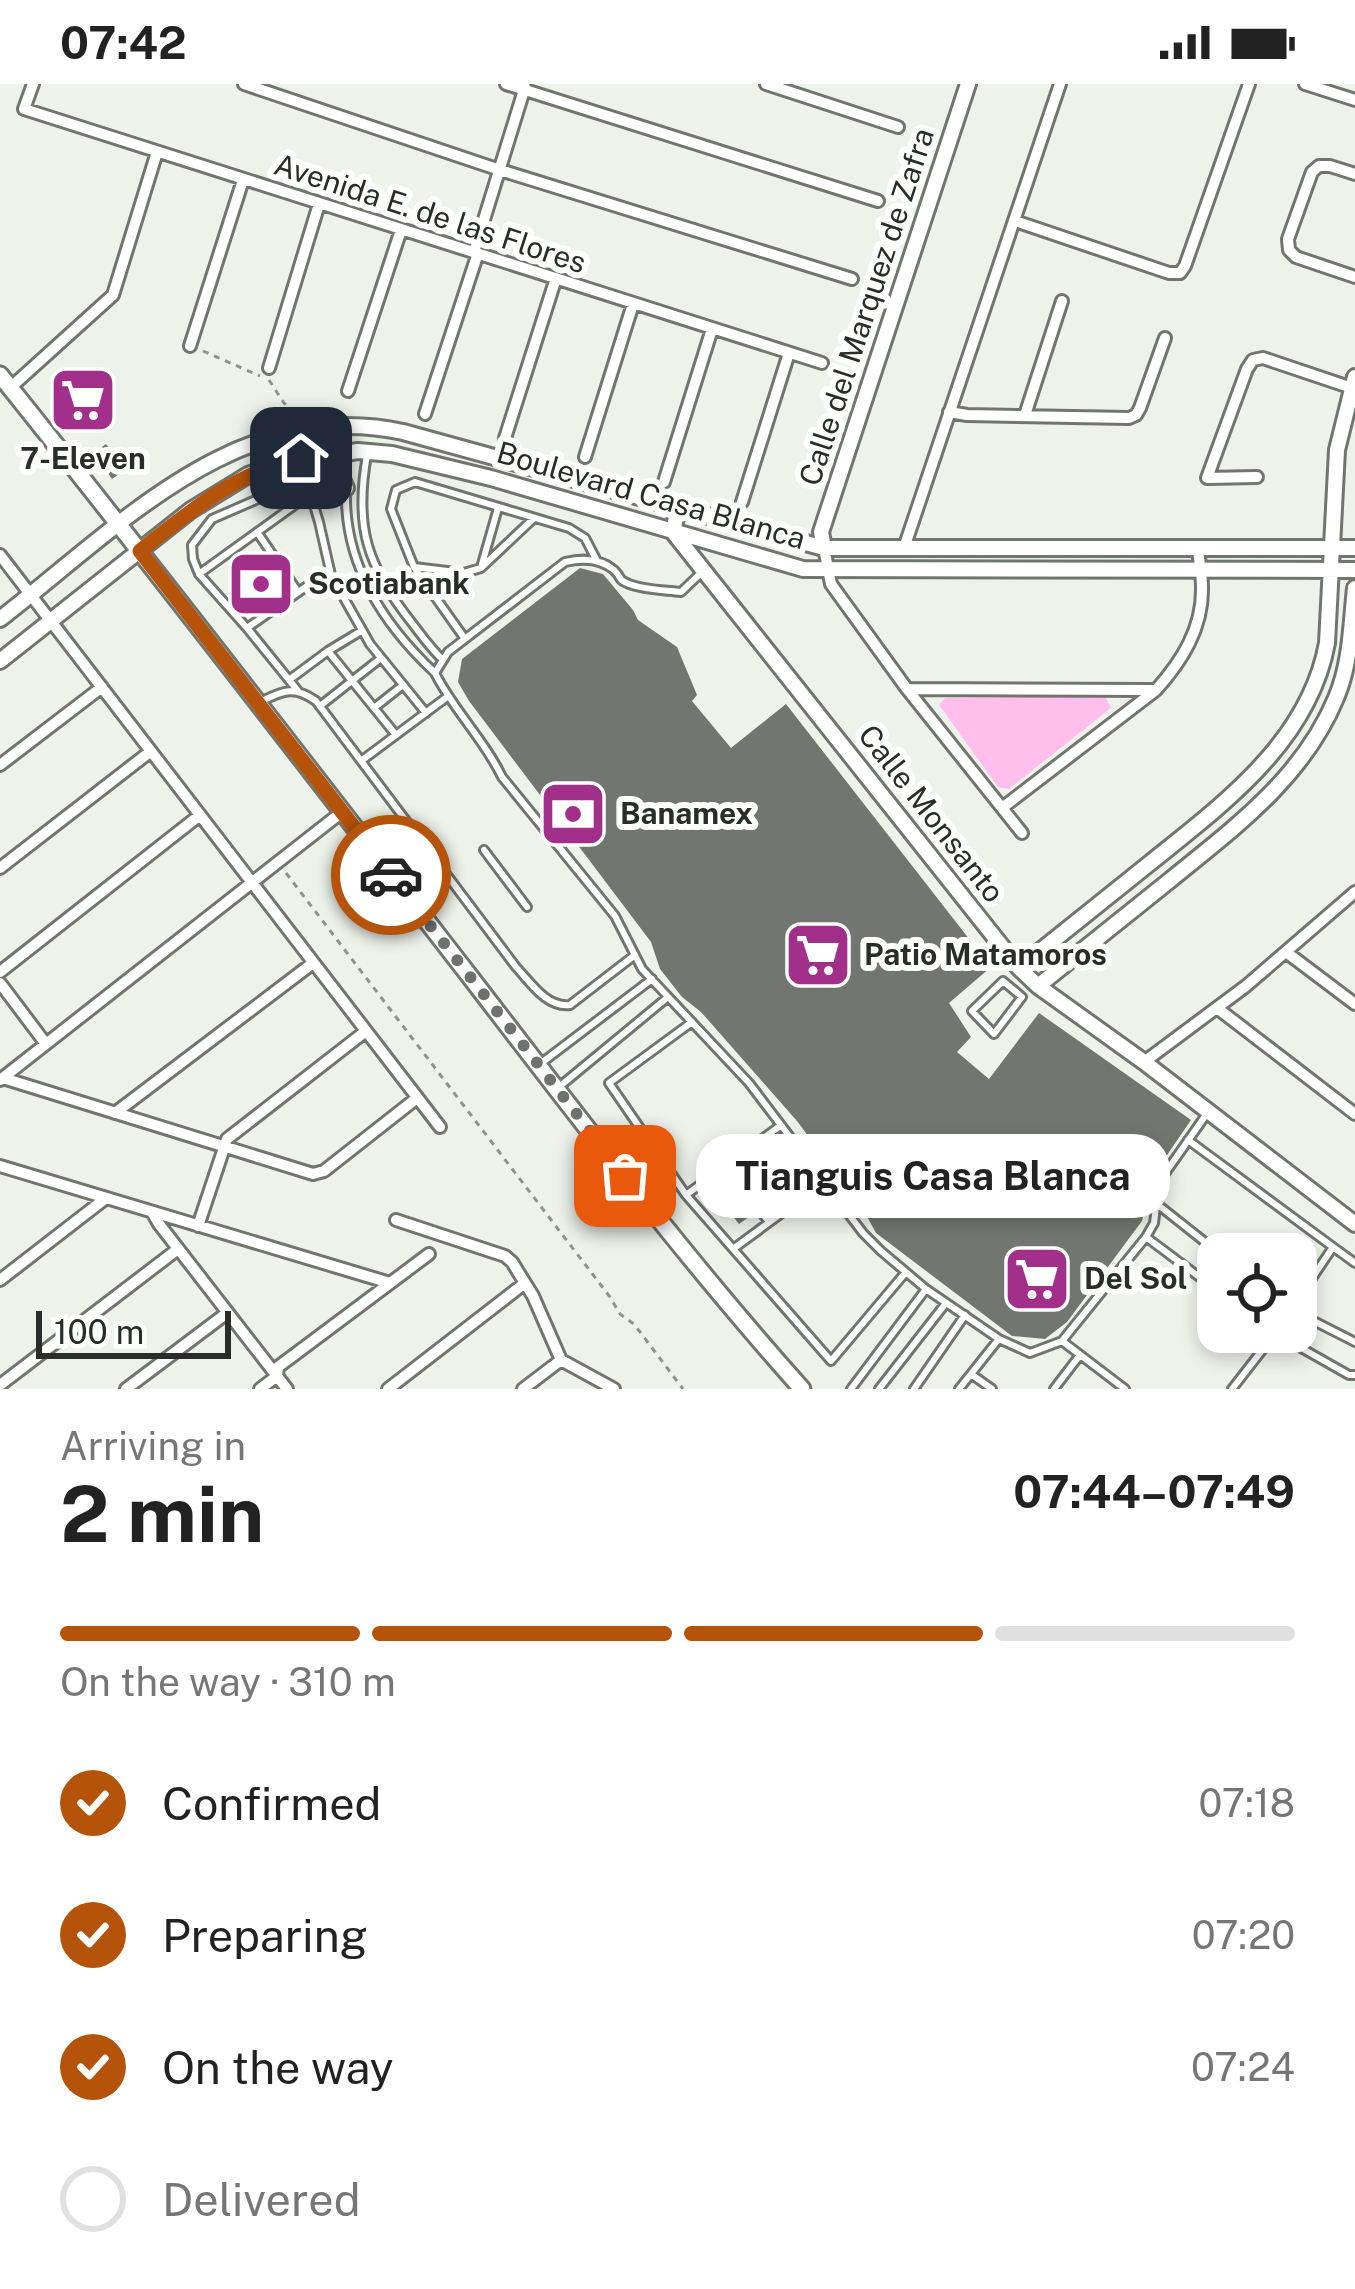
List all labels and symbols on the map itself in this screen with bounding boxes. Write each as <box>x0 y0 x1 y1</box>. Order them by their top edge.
street label: Calle del Marquez de Zafra <box>791 123 941 490</box>
street label: Avenida E. de las Flores <box>270 146 591 280</box>
supermarket icon: 7-Eleven <box>48 365 118 435</box>
pin <box>250 407 352 509</box>
street label: Boulevard Casa Blanca <box>493 434 810 556</box>
place label: 7-Eleven <box>20 440 146 476</box>
bank icon: Scotiabank <box>226 549 296 619</box>
place label: Scotiabank <box>308 565 470 601</box>
street label: Calle Monsanto <box>851 717 1012 909</box>
bank icon: Banamex <box>538 779 608 849</box>
place label: Banamex <box>620 795 753 831</box>
courier <box>331 815 451 935</box>
supermarket icon: Patio Matamoros <box>783 920 853 990</box>
place label: Patio Matamoros <box>864 936 1107 972</box>
pin <box>574 1125 676 1227</box>
callout: Tianguis Casa Blanca <box>697 1134 1171 1218</box>
supermarket icon: Del Sol <box>1002 1244 1072 1314</box>
place label: Del Sol <box>1084 1260 1187 1296</box>
scale bar <box>36 1305 231 1358</box>

